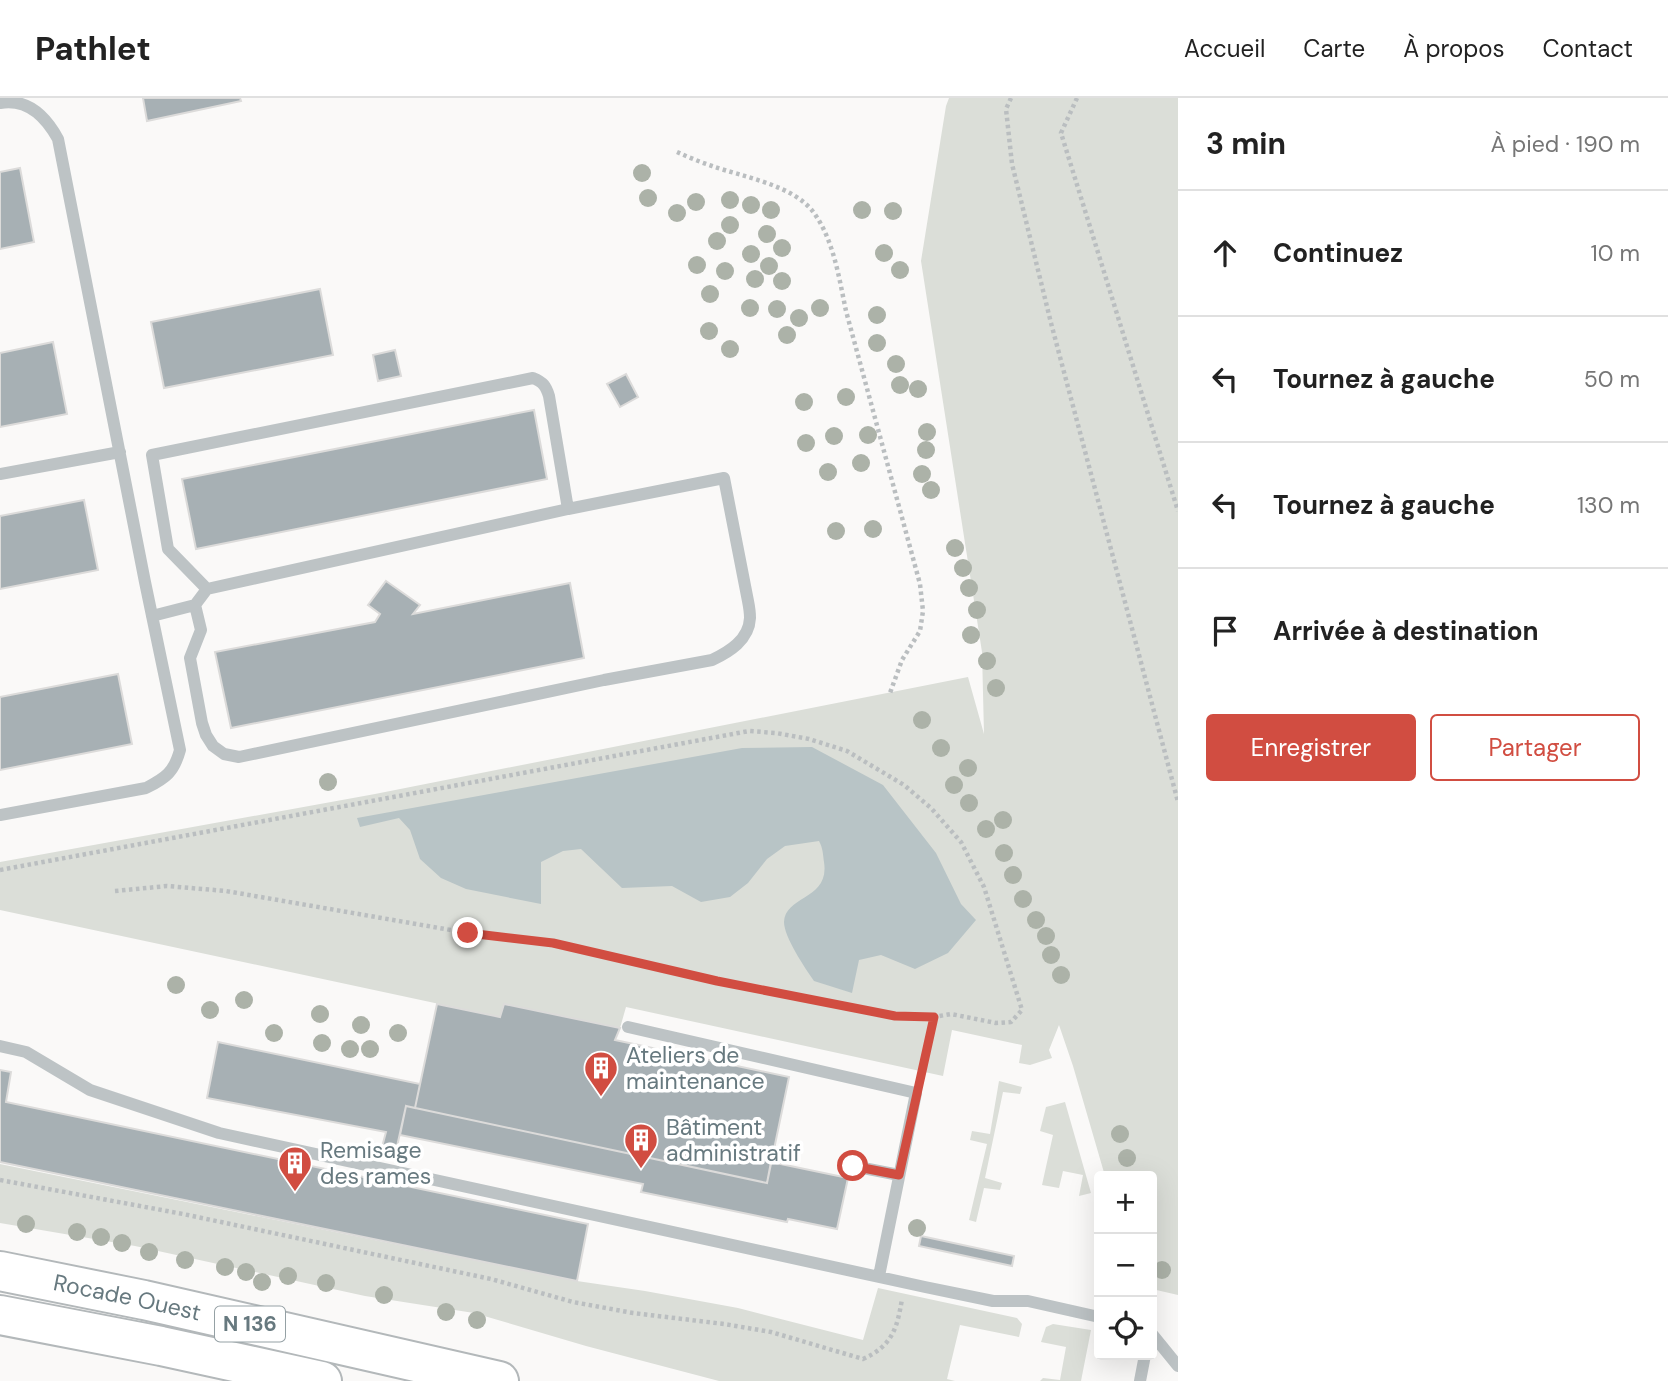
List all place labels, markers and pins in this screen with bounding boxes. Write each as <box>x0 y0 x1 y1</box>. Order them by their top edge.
place label: Ateliers de maintenance <box>626 1040 765 1096</box>
building icon: Ateliers de maintenance <box>582 1049 620 1098</box>
place label: Bâtiment administratif <box>666 1112 801 1168</box>
building icon: Bâtiment administratif <box>622 1121 660 1170</box>
place label: Remisage des rames <box>320 1135 431 1191</box>
building icon: Remisage des rames <box>276 1144 314 1193</box>

